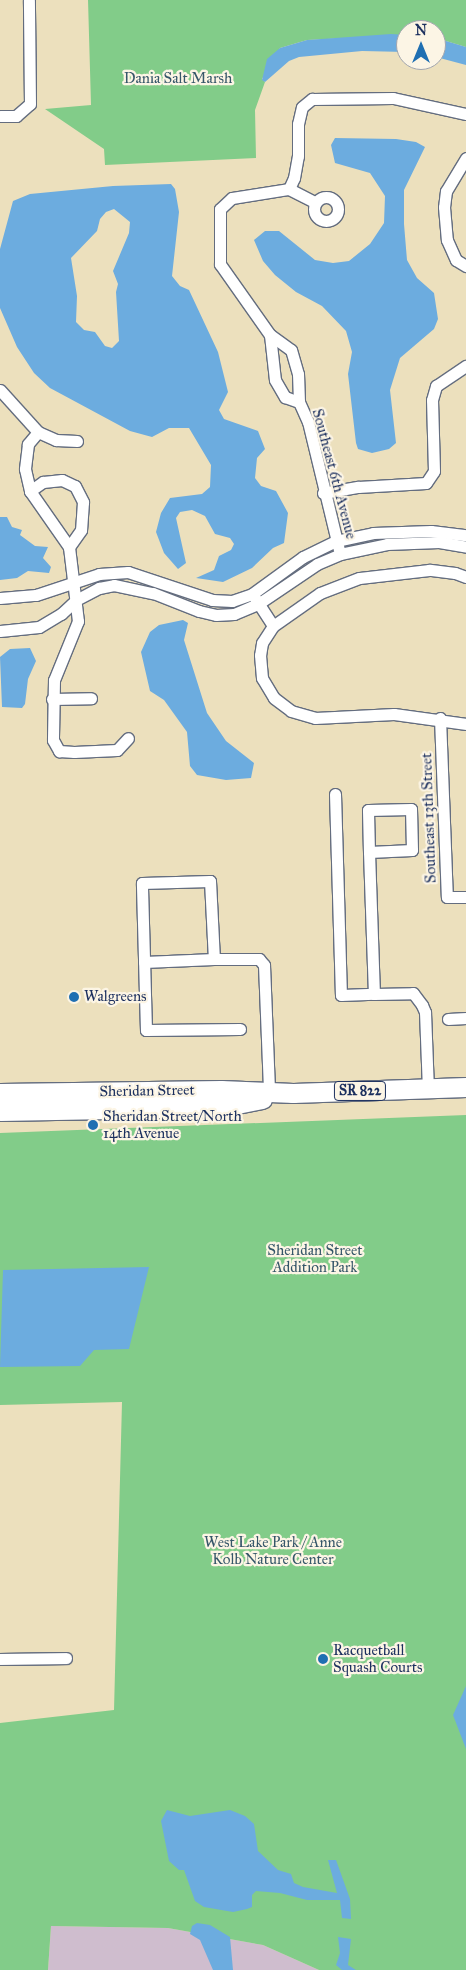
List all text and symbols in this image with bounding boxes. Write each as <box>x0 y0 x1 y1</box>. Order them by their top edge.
north arrow <box>396 20 446 70</box>
text: N <box>415 22 427 39</box>
park label: Dania Salt Marsh <box>124 70 232 88</box>
street label: Southeast 6th Avenue <box>308 407 360 541</box>
street label: Southeast 13th Street <box>418 752 440 884</box>
place label: Walgreens <box>84 988 147 1006</box>
marker: Walgreens <box>68 991 80 1003</box>
road number: SR 822 <box>334 1080 386 1102</box>
street label: Sheridan Street <box>99 1081 195 1101</box>
place label: Sheridan Street/North 14th Avenue <box>103 1107 242 1142</box>
marker: Sheridan Street/North 14th Avenue <box>87 1119 99 1131</box>
park label: Sheridan Street Addition Park <box>267 1241 363 1276</box>
park label: West Lake Park / Anne Kolb Nature Center <box>204 1533 342 1568</box>
place label: Racquetball Squash Courts <box>333 1641 422 1676</box>
marker: Racquetball Squash Courts <box>317 1653 329 1665</box>

